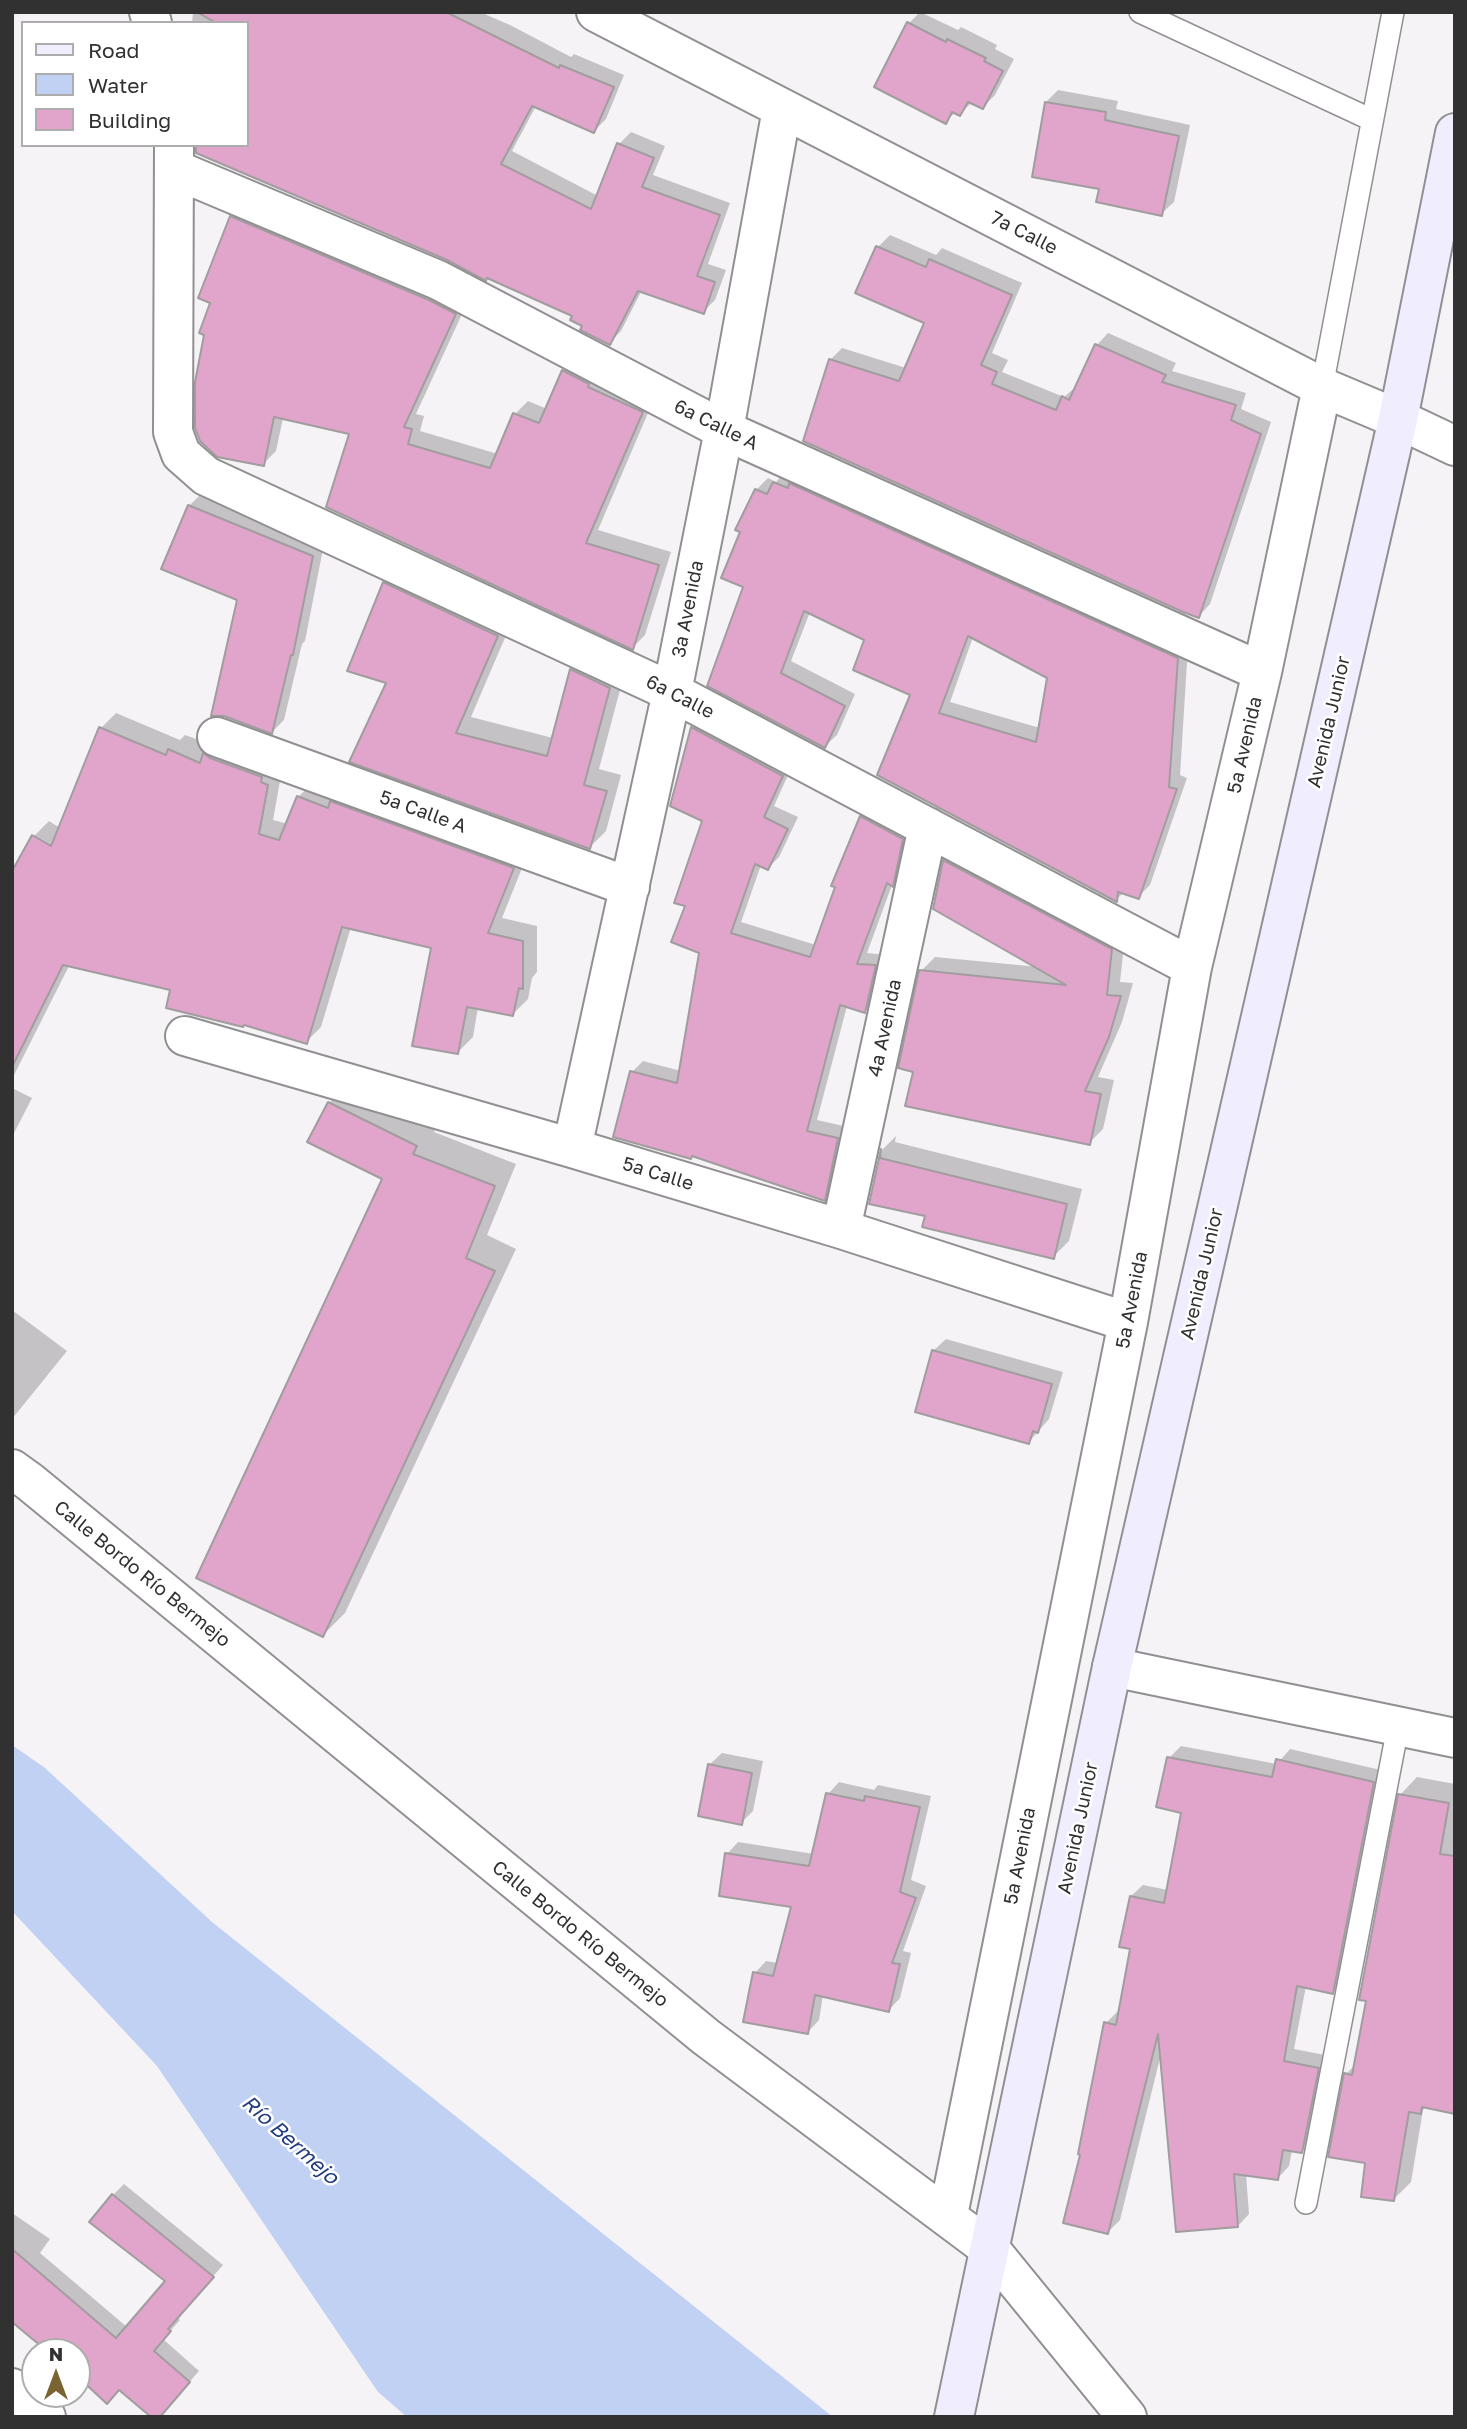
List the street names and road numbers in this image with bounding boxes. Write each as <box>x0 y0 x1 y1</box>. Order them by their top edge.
street label: 7a Calle <box>987 206 1061 260</box>
street label: 6a Calle A <box>670 395 762 455</box>
street label: 3a Avenida <box>667 558 709 660</box>
street label: Avenida Junior <box>1303 654 1355 790</box>
street label: 6a Calle <box>642 670 718 724</box>
street label: 5a Avenida <box>1223 694 1267 796</box>
street label: 5a Calle A <box>377 786 469 838</box>
street label: 4a Avenida <box>864 977 906 1079</box>
street label: 5a Calle <box>620 1152 696 1196</box>
street label: Avenida Junior <box>1176 1206 1228 1342</box>
street label: 5a Avenida <box>1111 1249 1153 1351</box>
street label: Calle Bordo Río Bermejo <box>49 1496 235 1652</box>
street label: Avenida Junior <box>1053 1760 1103 1896</box>
street label: 5a Avenida <box>999 1805 1041 1907</box>
street label: Calle Bordo Río Bermejo <box>487 1856 673 2012</box>

